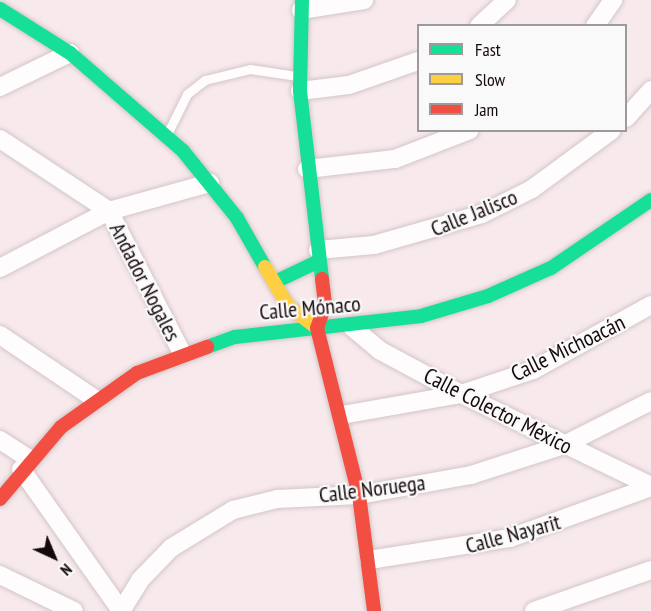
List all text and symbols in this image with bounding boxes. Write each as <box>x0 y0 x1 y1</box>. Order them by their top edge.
legend <box>417 24 627 132</box>
text: Fast <box>475 38 501 61</box>
text: Slow <box>475 68 505 91</box>
text: Jam <box>475 98 498 121</box>
street label: Calle Jalisco <box>427 184 521 242</box>
street label: Andador Nogales <box>104 218 186 346</box>
street label: Calle Mónaco <box>258 290 362 326</box>
street label: Calle Michoacán <box>507 309 629 387</box>
street label: Calle Colector México <box>419 362 577 460</box>
street label: Calle Noruega <box>317 469 427 509</box>
street label: Calle Nayarit <box>463 509 563 559</box>
north arrow <box>24 527 84 587</box>
text: N <box>56 560 77 580</box>

